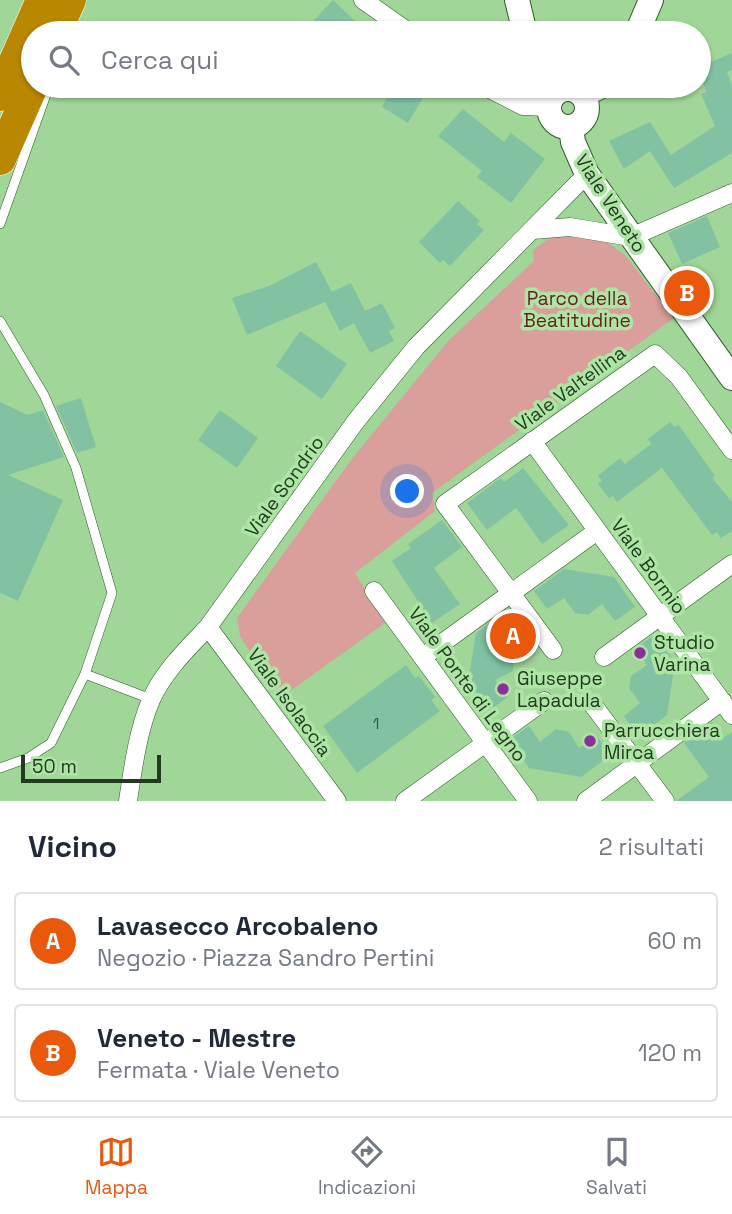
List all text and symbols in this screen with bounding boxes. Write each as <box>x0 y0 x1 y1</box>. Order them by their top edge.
search box <box>21 21 711 98</box>
icon: search <box>45 41 83 79</box>
text: Cerca qui <box>101 43 219 77</box>
street label: Viale Veneto <box>569 149 652 257</box>
pin: B <box>664 267 710 319</box>
park label: Parco della Beatitudine <box>523 286 631 333</box>
street label: Viale Valtellina <box>510 340 631 437</box>
street label: Viale Sondrio <box>239 431 329 542</box>
your location <box>390 474 424 508</box>
street label: Viale Bormio <box>605 514 692 619</box>
street label: Viale Ponte di Legno <box>403 602 532 767</box>
pin: A <box>490 610 536 662</box>
place label: Studio Varina <box>654 630 715 677</box>
street label: Viale Isolaccia <box>242 643 337 762</box>
marker: Studio Varina <box>632 645 648 661</box>
place label: Giuseppe Lapadula <box>517 666 603 713</box>
marker: Giuseppe Lapadula <box>495 681 511 697</box>
house number: 1 <box>373 713 379 734</box>
place label: Parrucchiera Mirca <box>604 718 720 765</box>
marker: Parrucchiera Mirca <box>582 733 598 749</box>
scale bar <box>21 752 161 784</box>
text: 50 m <box>32 754 77 779</box>
text: Vicino <box>28 827 117 866</box>
text: 2 risultati <box>599 832 704 862</box>
text: Lavasecco Arcobaleno <box>97 909 378 943</box>
text: A <box>46 926 60 956</box>
text: 60 m <box>647 926 702 956</box>
text: Negozio · Piazza Sandro Pertini <box>97 943 434 973</box>
text: Veneto - Mestre <box>97 1021 296 1055</box>
text: B <box>45 1038 61 1068</box>
text: 120 m <box>638 1038 702 1068</box>
text: Fermata · Viale Veneto <box>97 1055 340 1085</box>
tab: Mappa <box>85 1133 148 1200</box>
tab: Indicazioni <box>318 1133 416 1200</box>
tab: Salvati <box>586 1133 647 1200</box>

